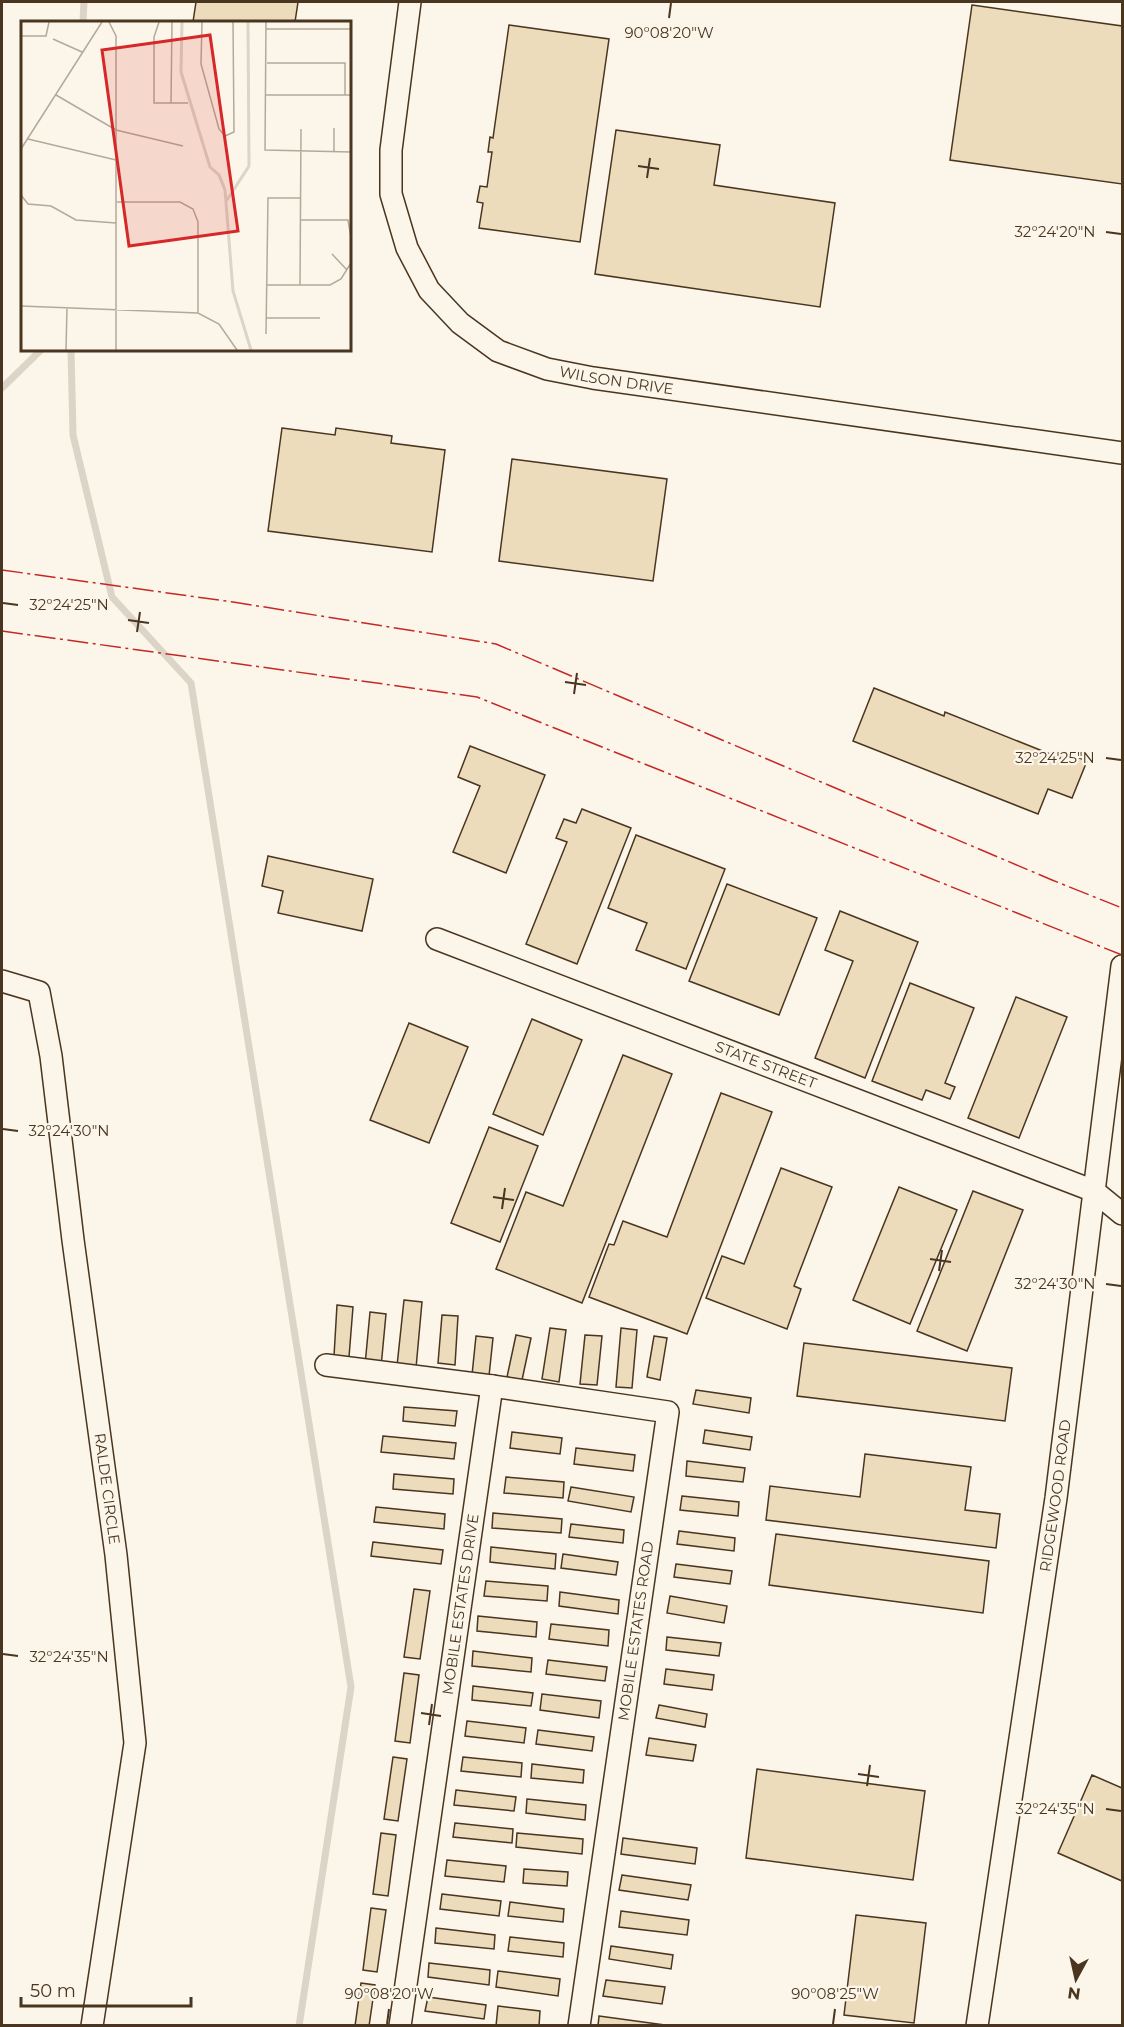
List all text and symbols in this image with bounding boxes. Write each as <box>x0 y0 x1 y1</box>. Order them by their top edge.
inset map <box>21 21 351 351</box>
text: 90°08'20"W <box>624 23 714 42</box>
text: 32°24'20"N <box>1014 222 1096 241</box>
street label: WILSON DRIVE <box>558 362 675 398</box>
text: 32°24'25"N <box>29 595 109 614</box>
text: 32°24'25"N <box>1015 748 1095 767</box>
street label: STATE STREET <box>712 1037 820 1093</box>
text: 32°24'30"N <box>29 1121 109 1140</box>
text: 32°24'30"N <box>1015 1274 1095 1293</box>
street label: RIDGEWOOD ROAD <box>1035 1418 1075 1573</box>
street label: RALDE CIRCLE <box>90 1432 124 1546</box>
street label: MOBILE ESTATES DRIVE <box>438 1512 483 1696</box>
street label: MOBILE ESTATES ROAD <box>613 1540 658 1722</box>
text: 32°24'35"N <box>29 1647 109 1666</box>
text: 32°24'35"N <box>1015 1799 1095 1818</box>
north arrow <box>1046 1949 1106 2009</box>
scale bar <box>21 1970 190 2008</box>
text: 50 m <box>30 1980 76 2002</box>
text: N <box>1066 1983 1082 2004</box>
text: 90°08'20"W <box>344 1984 434 2003</box>
text: 90°08'25"W <box>791 1984 879 2003</box>

